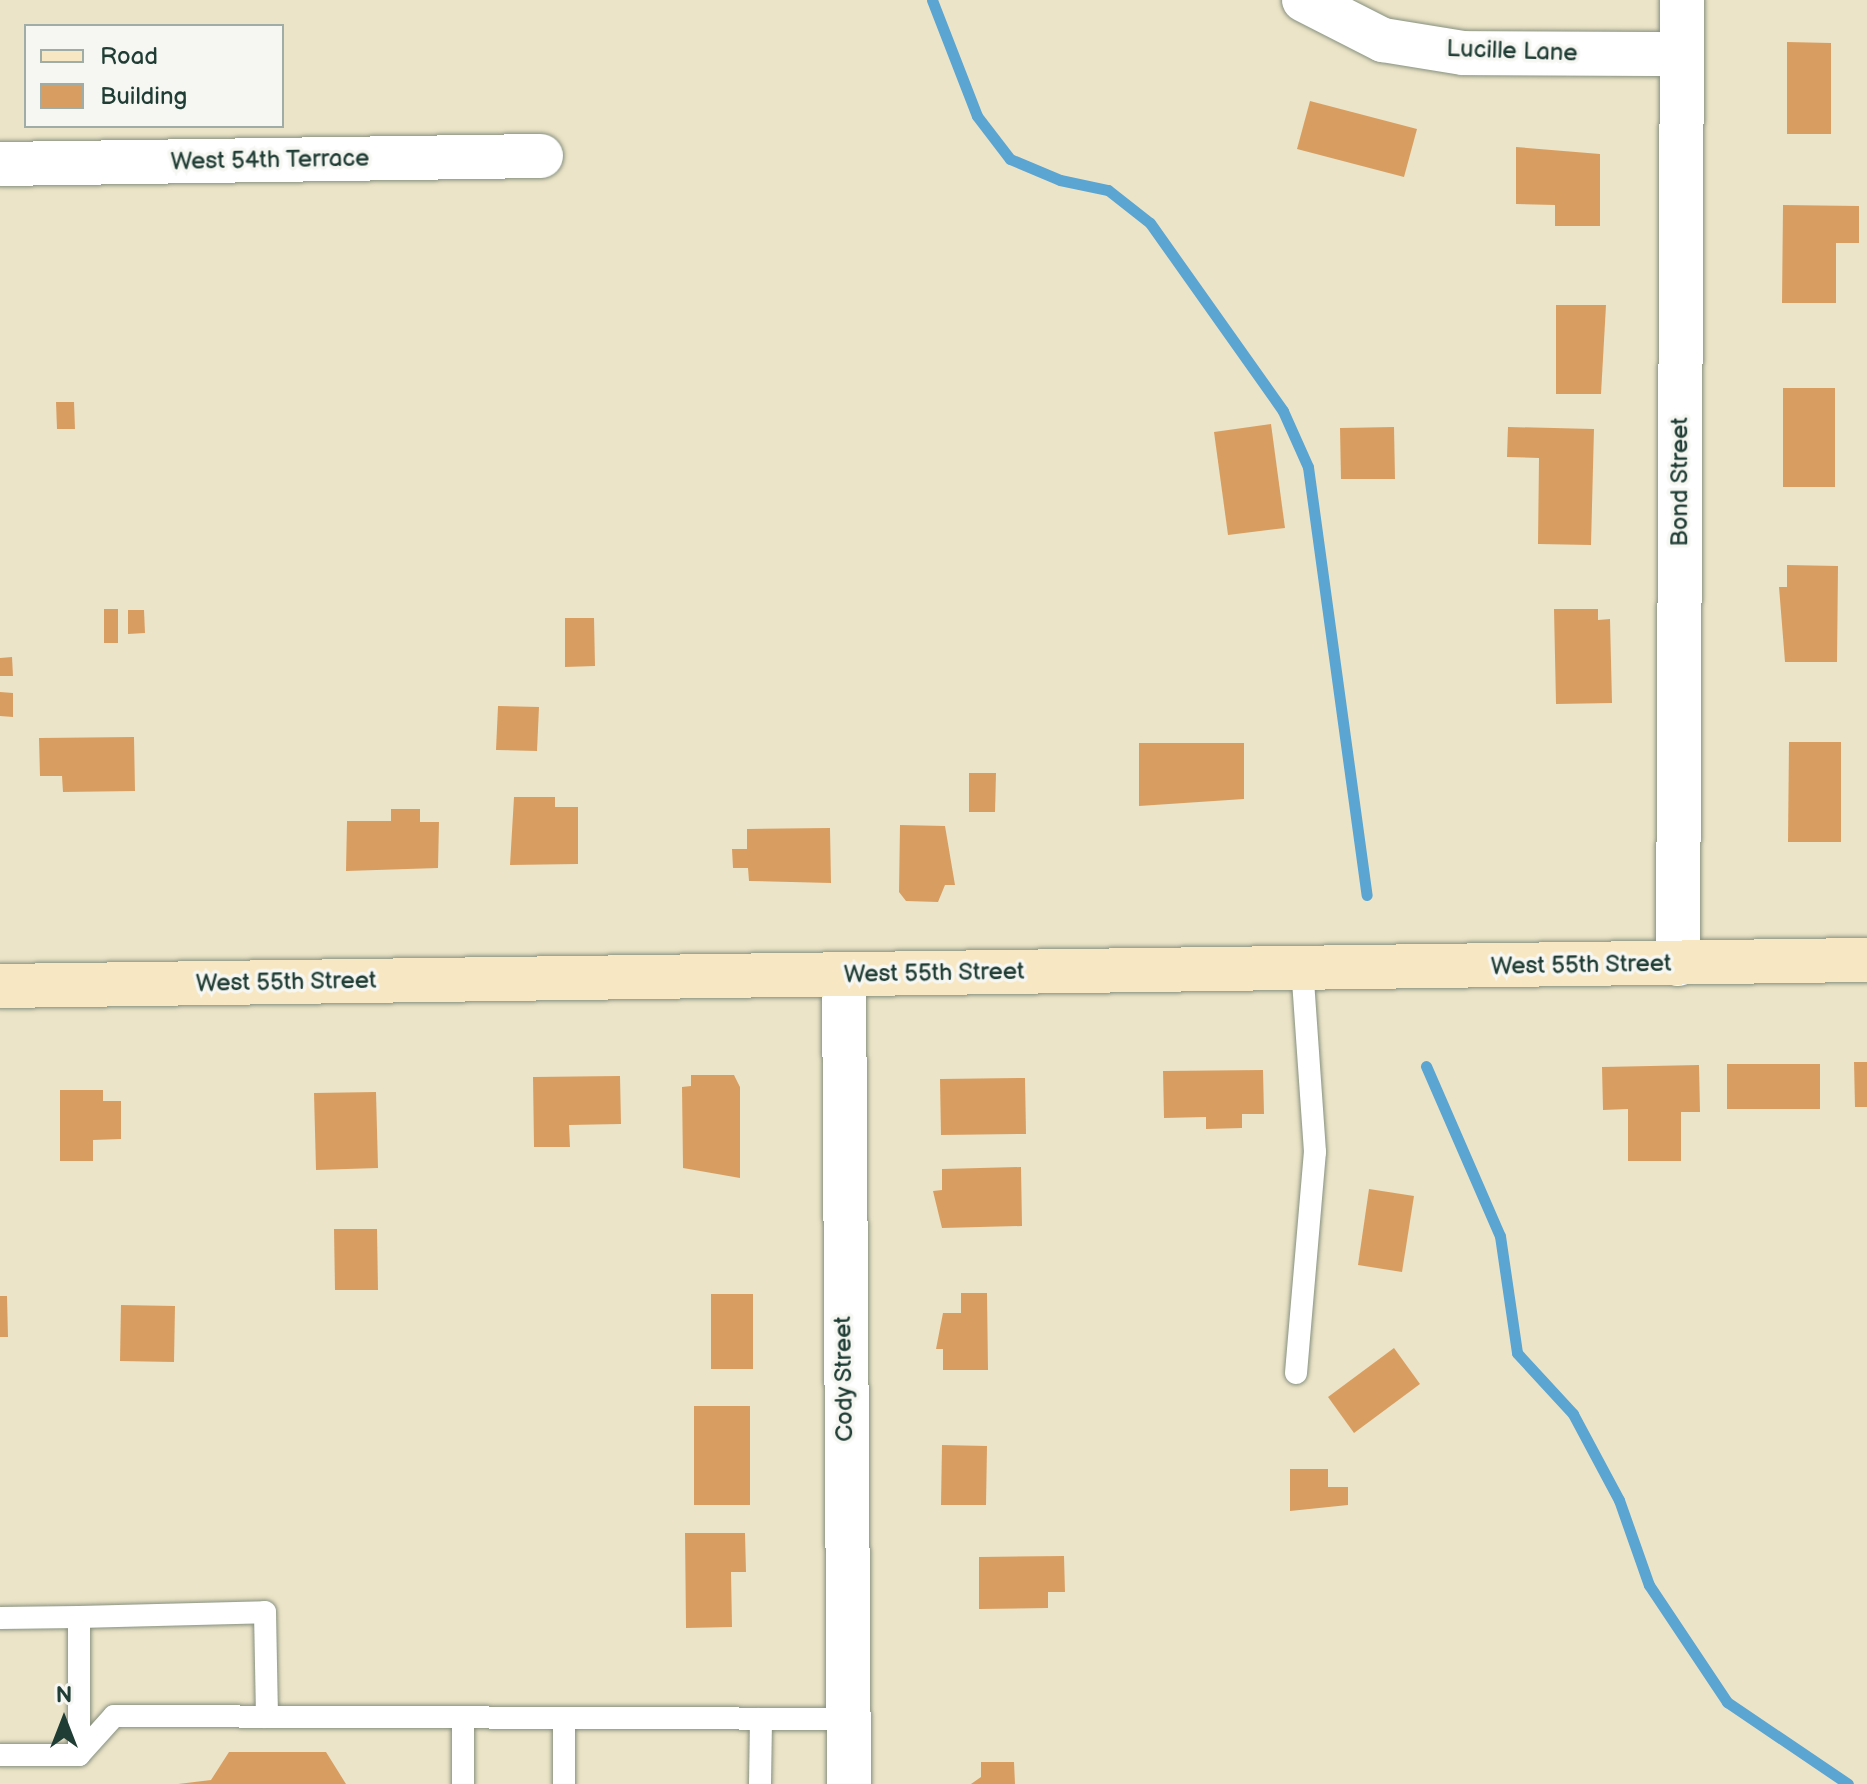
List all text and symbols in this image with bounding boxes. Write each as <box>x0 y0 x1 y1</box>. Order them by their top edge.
legend <box>24 24 284 128</box>
street label: Lucille Lane <box>1446 34 1578 68</box>
text: Road <box>100 42 158 71</box>
text: Building <box>100 82 187 111</box>
street label: West 54th Terrace <box>170 144 370 176</box>
street label: Bond Street <box>1666 417 1694 547</box>
street label: West 55th Street <box>1490 949 1672 981</box>
street label: West 55th Street <box>843 957 1025 989</box>
street label: West 55th Street <box>195 966 377 998</box>
street label: Cody Street <box>828 1315 860 1443</box>
north arrow <box>24 1680 104 1760</box>
text: N <box>56 1682 72 1709</box>

